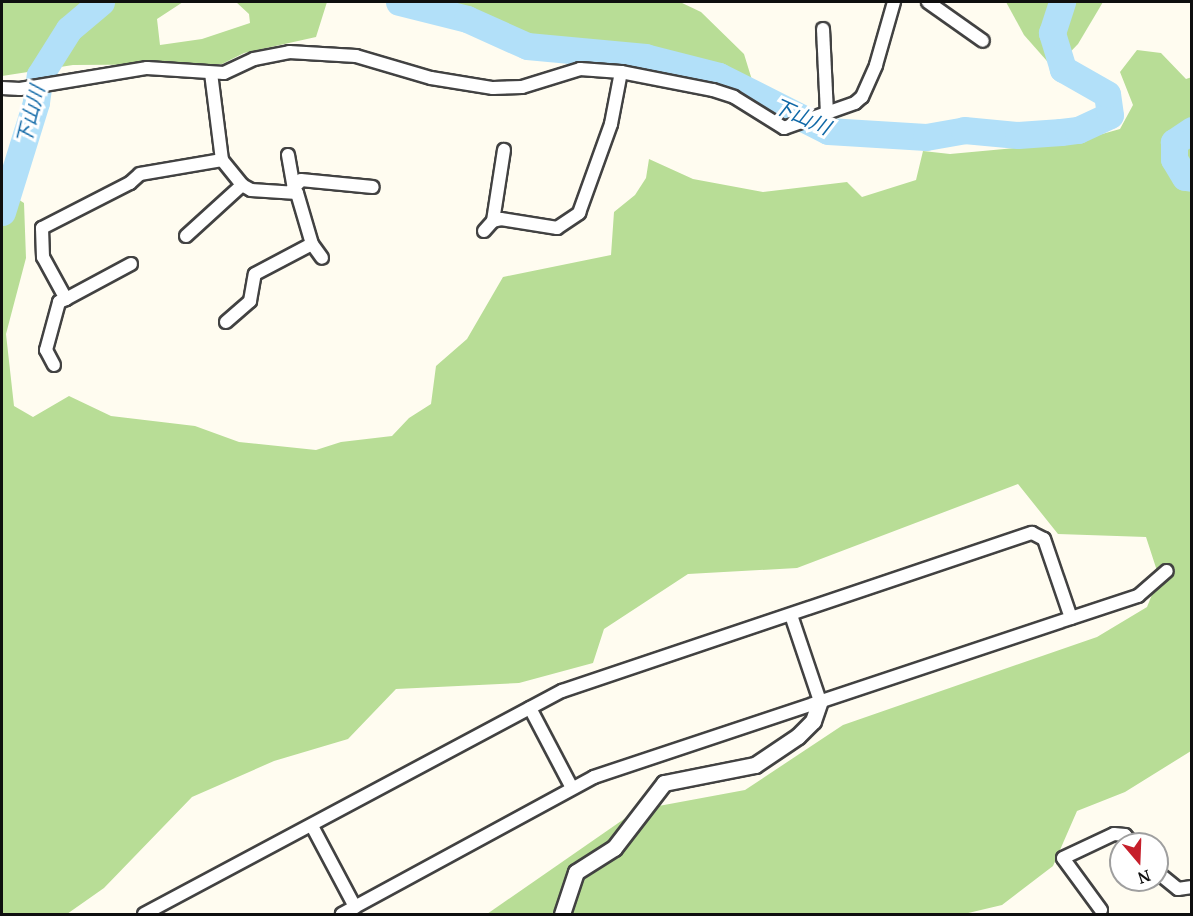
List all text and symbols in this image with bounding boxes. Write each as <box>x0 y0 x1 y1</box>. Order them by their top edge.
water label: 下山川 <box>11 83 49 147</box>
water label: 下山川 <box>770 93 834 139</box>
north arrow <box>1109 832 1169 892</box>
text: N <box>1135 865 1154 890</box>

